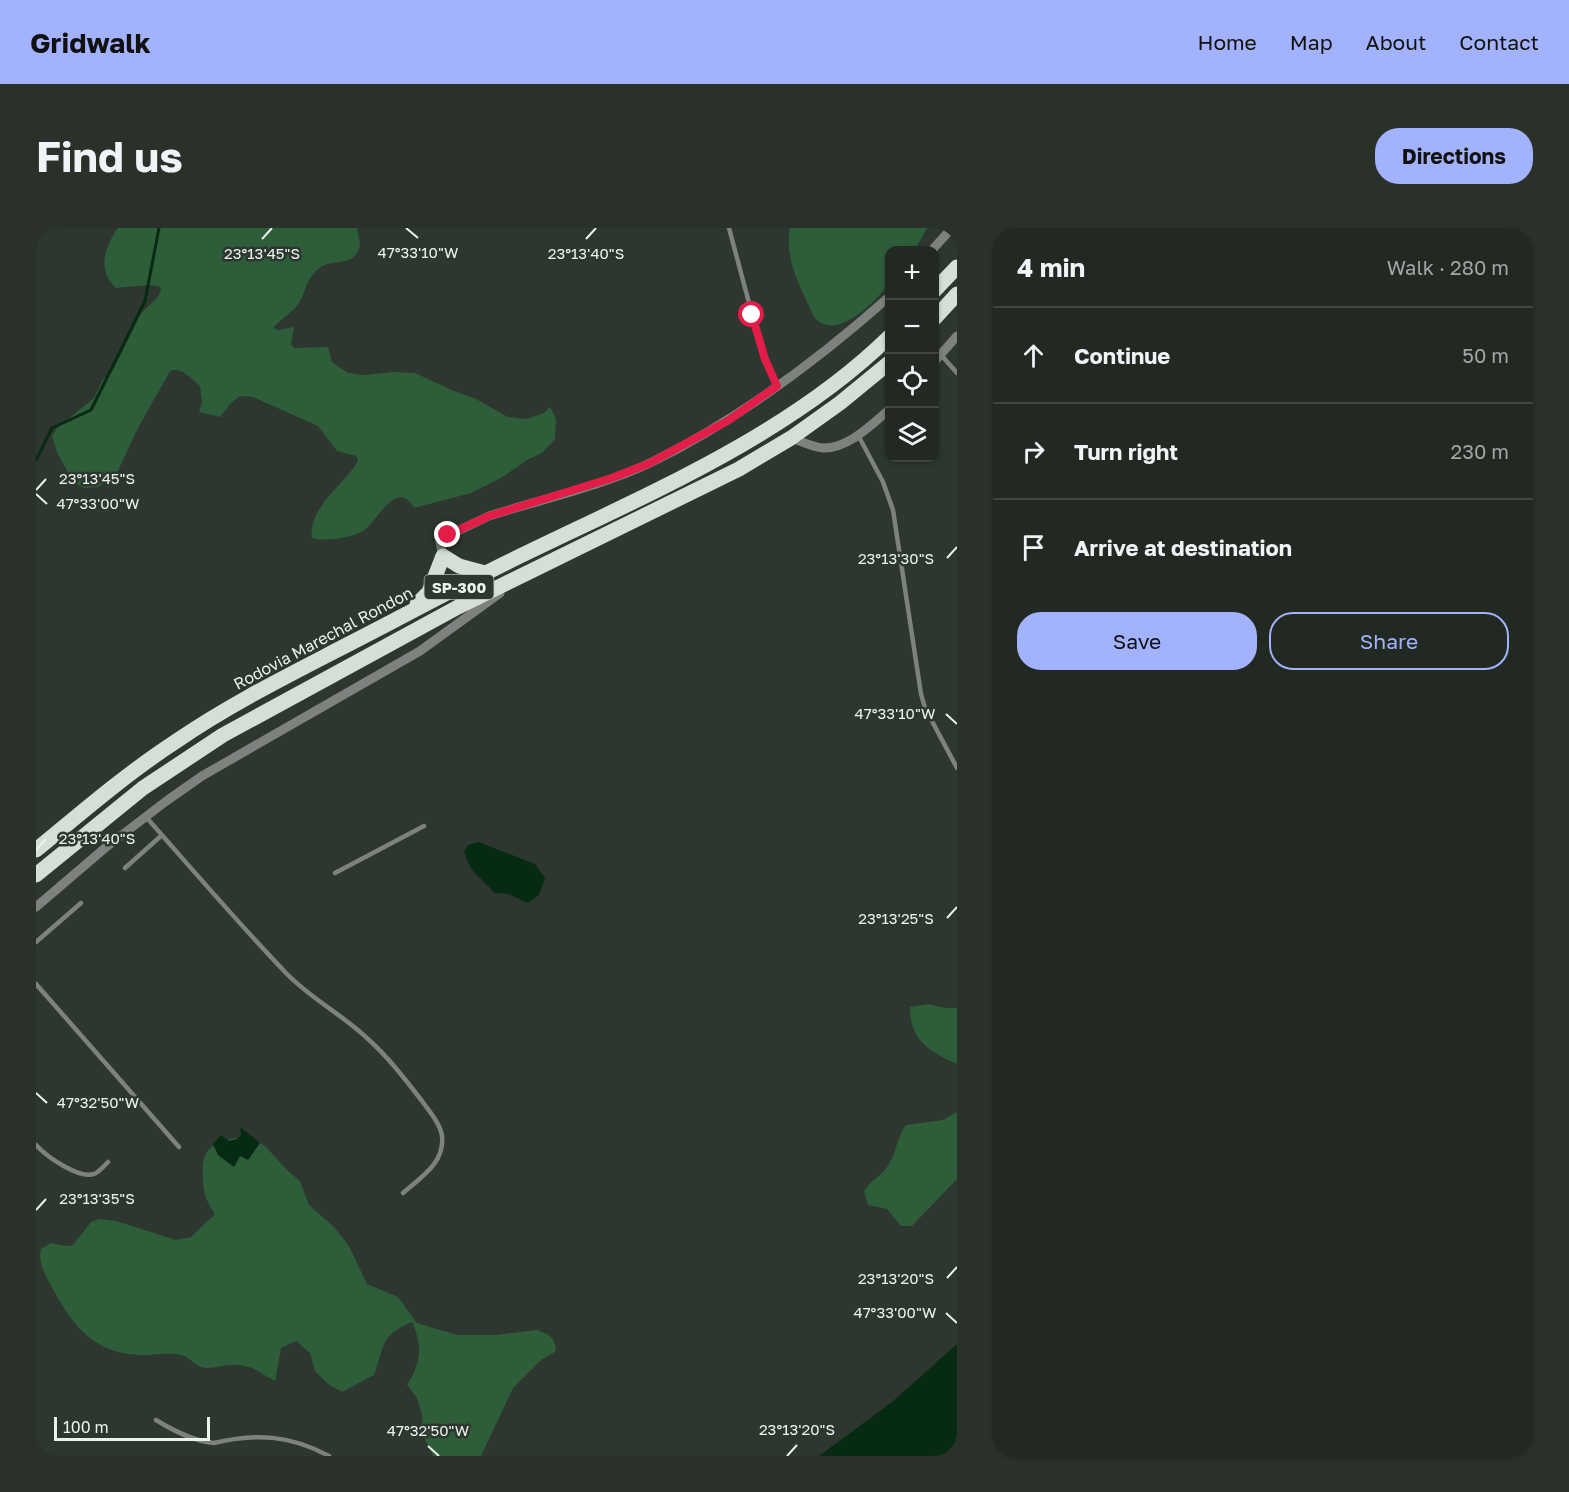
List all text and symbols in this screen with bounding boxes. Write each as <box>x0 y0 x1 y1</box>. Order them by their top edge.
text: Gridwalk <box>30 26 151 59</box>
text: Home <box>1197 29 1257 55</box>
text: Map <box>1290 29 1333 55</box>
text: About <box>1366 29 1426 55</box>
text: Contact <box>1459 29 1539 55</box>
button: Directions <box>1375 128 1533 184</box>
text: Find us <box>36 131 183 181</box>
text: 47°33'10"W <box>378 243 458 261</box>
text: 23°13'45"S <box>224 244 300 262</box>
text: 23°13'40"S <box>548 244 624 262</box>
map controls <box>885 246 939 462</box>
button: + <box>885 246 939 300</box>
text: 4 min <box>1017 252 1085 283</box>
text: Walk · 280 m <box>1387 255 1509 279</box>
button: − <box>885 300 939 354</box>
route start <box>738 301 764 327</box>
icon: ahead <box>1017 339 1050 372</box>
text: Continue <box>1074 342 1170 369</box>
text: 50 m <box>1462 343 1509 367</box>
button: locate <box>885 354 939 408</box>
button: layers <box>885 408 939 462</box>
icon: right <box>1017 435 1050 468</box>
text: Turn right <box>1074 438 1178 465</box>
text: 230 m <box>1451 439 1509 463</box>
text: 23°13'45"S <box>59 469 135 487</box>
text: 47°33'00"W <box>57 494 139 512</box>
route end <box>434 521 460 547</box>
icon: arrive <box>1017 531 1050 564</box>
text: Arrive at destination <box>1074 534 1292 561</box>
text: 23°13'30"S <box>858 549 934 567</box>
road number: SP-300 <box>424 575 494 599</box>
street label: Rodovia Marechal Rondon <box>230 582 416 694</box>
button: Save <box>1017 612 1257 670</box>
button: Share <box>1269 612 1509 670</box>
text: 47°33'10"W <box>855 704 935 722</box>
text: 23°13'40"S <box>59 829 135 847</box>
text: 23°13'25"S <box>858 909 934 927</box>
text: 47°32'50"W <box>57 1093 139 1111</box>
text: 23°13'35"S <box>59 1189 135 1207</box>
text: 23°13'20"S <box>858 1269 934 1287</box>
text: 47°33'00"W <box>854 1303 936 1321</box>
scale bar <box>54 1414 210 1442</box>
text: 100 m <box>63 1417 109 1437</box>
text: 23°13'20"S <box>759 1420 835 1438</box>
text: 47°32'50"W <box>387 1421 469 1439</box>

